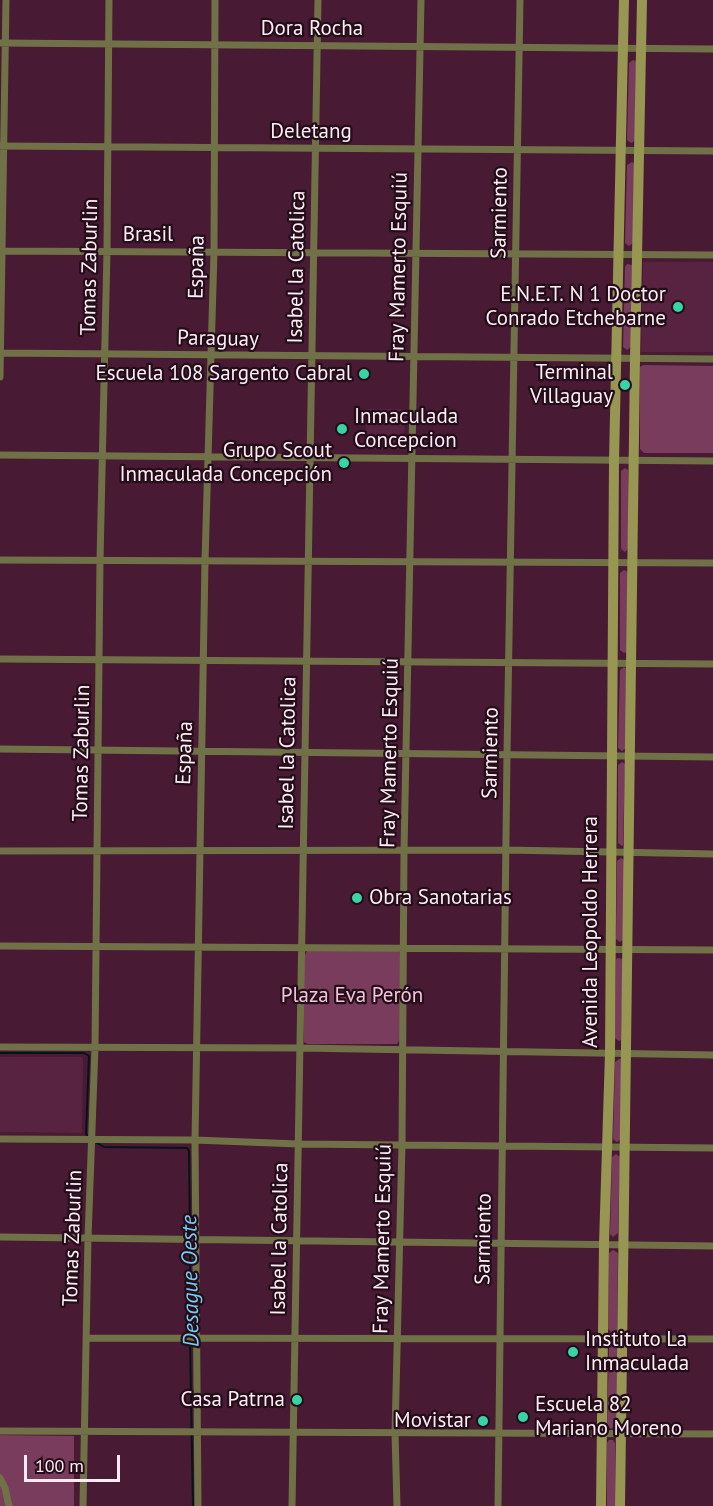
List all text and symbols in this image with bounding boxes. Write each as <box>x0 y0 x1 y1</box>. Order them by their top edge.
street label: Dora Rocha <box>261 16 363 42</box>
street label: Deletang <box>270 119 352 145</box>
street label: Sarmiento <box>487 167 513 259</box>
street label: Fray Mamerto Esquiú <box>385 172 413 362</box>
street label: Isabel la Catolica <box>283 190 311 344</box>
street label: Tomas Zaburlin <box>76 198 104 336</box>
street label: Brasil <box>123 222 173 248</box>
street label: España <box>184 235 210 299</box>
place label: E.N.E.T. N 1 Doctor Conrado Etchebarne <box>485 282 666 332</box>
marker: E.N.E.T. N 1 Doctor Conrado Etchebarne <box>671 300 685 314</box>
street label: Paraguay <box>177 326 259 352</box>
place label: Terminal Villaguay <box>530 360 613 410</box>
place label: Escuela 108 Sargento Cabral <box>95 361 352 387</box>
marker: Escuela 108 Sargento Cabral <box>357 367 371 381</box>
marker: Terminal Villaguay <box>618 378 632 392</box>
place label: Inmaculada Concepcion <box>354 404 458 454</box>
marker: Inmaculada Concepcion <box>335 422 349 436</box>
place label: Grupo Scout Inmaculada Concepción <box>119 438 332 488</box>
marker: Grupo Scout Inmaculada Concepción <box>337 456 351 470</box>
street label: Fray Mamerto Esquiú <box>376 658 404 848</box>
street label: Isabel la Catolica <box>274 676 302 830</box>
street label: Tomas Zaburlin <box>68 684 96 822</box>
street label: Sarmiento <box>478 707 504 799</box>
street label: España <box>171 721 199 785</box>
street label: Avenida Leopoldo Herrera <box>578 816 604 1048</box>
place label: Obra Sanotarias <box>369 885 512 911</box>
marker: Obra Sanotarias <box>350 891 364 905</box>
park label: Plaza Eva Perón <box>281 983 423 1009</box>
street label: Fray Mamerto Esquiú <box>369 1144 397 1334</box>
street label: Isabel la Catolica <box>266 1162 294 1316</box>
street label: Tomas Zaburlin <box>58 1169 88 1307</box>
street label: Sarmiento <box>471 1193 497 1285</box>
water label: Desague Oeste <box>177 1215 205 1347</box>
place label: Instituto La Inmaculada <box>585 1327 689 1377</box>
marker: Instituto La Inmaculada <box>566 1345 580 1359</box>
place label: Casa Patrna <box>181 1387 285 1413</box>
place label: Escuela 82 Mariano Moreno <box>535 1392 682 1442</box>
marker: Casa Patrna <box>290 1393 304 1407</box>
place label: Movistar <box>394 1408 471 1434</box>
marker: Escuela 82 Mariano Moreno <box>516 1410 530 1424</box>
marker: Movistar <box>476 1414 490 1428</box>
scale bar <box>27 1443 123 1481</box>
text: 100 m <box>35 1454 84 1477</box>

